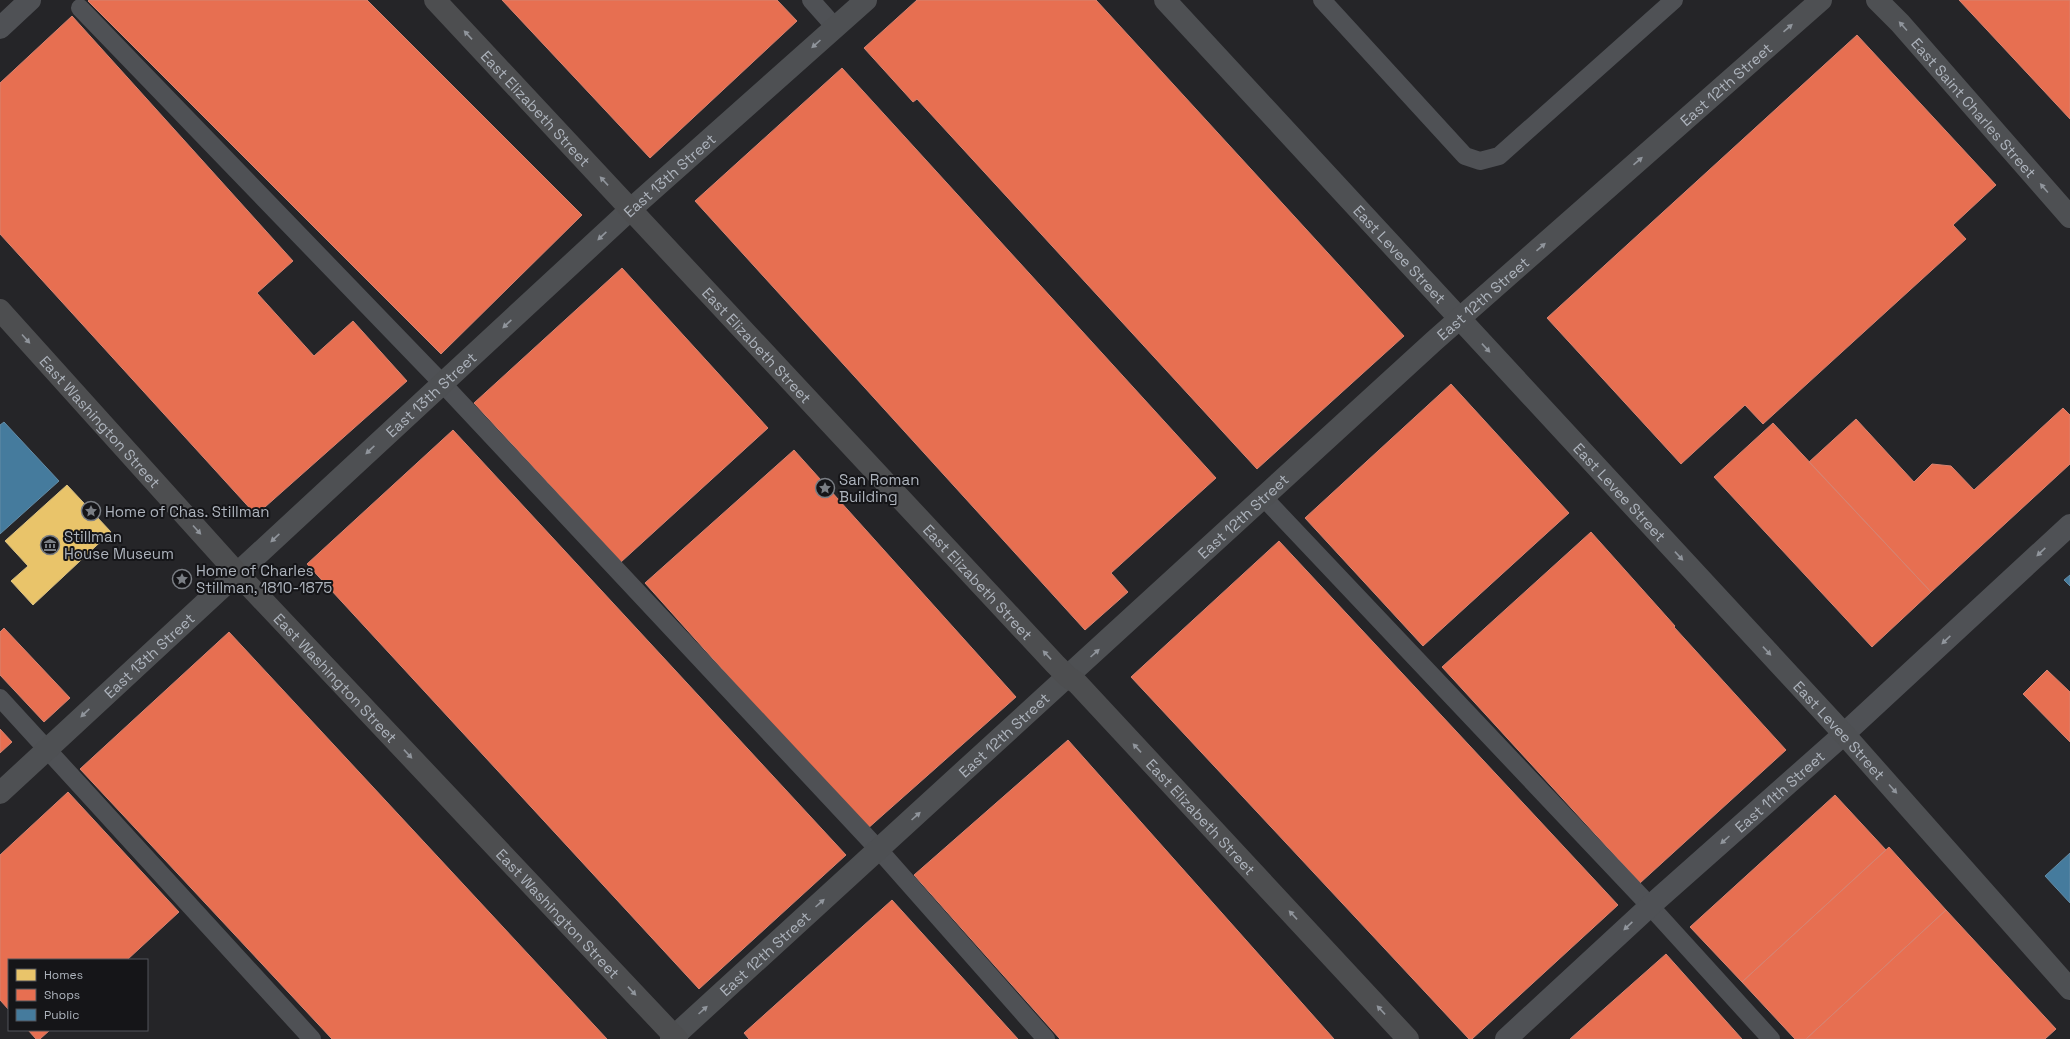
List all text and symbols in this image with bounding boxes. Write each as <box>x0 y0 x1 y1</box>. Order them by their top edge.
one-way arrow <box>1899 21 1908 32</box>
one-way arrow <box>1783 24 1794 33</box>
one-way arrow <box>463 30 472 40</box>
street label: East Saint Charles Street <box>1908 34 2041 182</box>
street label: East 12th Street <box>1676 38 1776 130</box>
one-way arrow <box>811 40 821 49</box>
street label: East Elizabeth Street <box>477 46 595 170</box>
street label: East 13th Street <box>619 129 719 221</box>
one-way arrow <box>1634 157 1643 166</box>
one-way arrow <box>600 175 609 186</box>
one-way arrow <box>2040 183 2049 192</box>
street label: East Levee Street <box>1350 201 1450 307</box>
one-way arrow <box>597 231 607 240</box>
one-way arrow <box>1536 242 1546 252</box>
street label: East 12th Street <box>1433 252 1533 344</box>
street label: East Elizabeth Street <box>698 283 816 407</box>
one-way arrow <box>502 319 512 328</box>
one-way arrow <box>21 335 30 344</box>
one-way arrow <box>1481 343 1491 353</box>
street label: East 13th Street <box>382 348 480 441</box>
street label: East Washington Street <box>36 351 165 492</box>
street label: East Levee Street <box>1570 439 1670 545</box>
one-way arrow <box>365 445 375 455</box>
street label: East 12th Street <box>1193 469 1292 562</box>
place label: San Roman Building <box>839 470 919 506</box>
place icon: San Roman Building <box>814 477 836 499</box>
place icon: Home of Chas. Stillman <box>80 500 102 522</box>
place label: Home of Chas. Stillman <box>105 502 270 521</box>
street label: East Elizabeth Street <box>919 520 1037 644</box>
one-way arrow <box>193 524 202 535</box>
place label: Stillman House Museum <box>64 527 174 563</box>
one-way arrow <box>270 533 280 543</box>
museum icon: Stillman House Museum <box>39 534 61 556</box>
one-way arrow <box>2036 547 2047 556</box>
one-way arrow <box>1674 551 1684 561</box>
place label: Home of Charles Stillman, 1810-1875 <box>196 561 332 597</box>
place icon: Home of Charles Stillman, 1810-1875 <box>171 568 193 590</box>
street label: East 13th Street <box>100 608 198 702</box>
street label: East Washington Street <box>270 609 402 747</box>
one-way arrow <box>1941 635 1951 645</box>
one-way arrow <box>1763 646 1772 656</box>
one-way arrow <box>1090 648 1100 658</box>
one-way arrow <box>1042 650 1052 660</box>
street label: East Levee Street <box>1790 676 1890 784</box>
street label: East 12th Street <box>954 688 1053 781</box>
one-way arrow <box>80 709 90 718</box>
one-way arrow <box>1133 743 1142 753</box>
street label: East 11th Street <box>1730 746 1828 836</box>
one-way arrow <box>403 749 413 759</box>
street label: East Elizabeth Street <box>1142 754 1260 879</box>
one-way arrow <box>1888 783 1897 794</box>
one-way arrow <box>911 811 921 821</box>
one-way arrow <box>1720 835 1730 844</box>
street label: East Washington Street <box>492 844 624 982</box>
one-way arrow <box>815 899 825 908</box>
street label: East 12th Street <box>715 907 814 1000</box>
one-way arrow <box>1288 910 1297 920</box>
one-way arrow <box>1623 921 1633 931</box>
legend <box>8 959 148 1031</box>
text: Homes <box>44 967 83 983</box>
one-way arrow <box>627 986 637 996</box>
text: Shops <box>44 987 80 1003</box>
one-way arrow <box>698 1005 708 1014</box>
one-way arrow <box>1377 1006 1386 1015</box>
text: Public <box>44 1007 79 1023</box>

